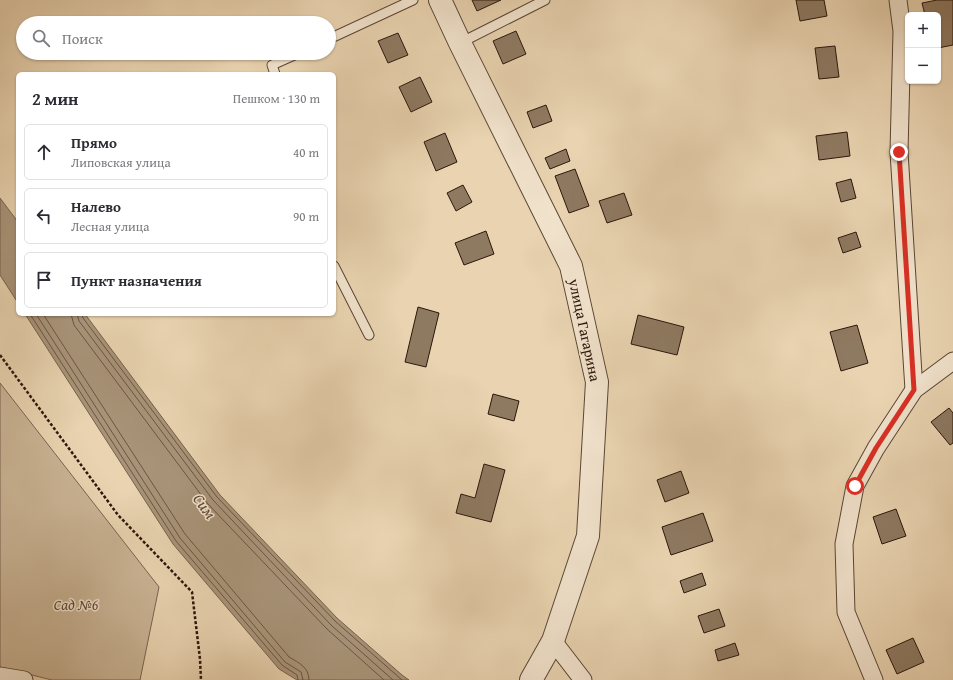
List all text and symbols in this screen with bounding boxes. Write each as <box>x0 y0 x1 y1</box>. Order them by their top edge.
map controls <box>905 12 941 84</box>
button: + <box>905 12 941 48</box>
search box <box>16 16 336 60</box>
icon: search <box>30 27 52 49</box>
text: Поиск <box>62 28 103 49</box>
button: − <box>905 48 941 84</box>
text: 2 мин <box>32 86 78 111</box>
text: Пешком · 130 m <box>233 89 320 108</box>
text: Прямо <box>71 132 117 153</box>
icon: ahead <box>33 141 55 163</box>
text: 40 m <box>293 143 319 162</box>
route end <box>890 143 908 161</box>
text: Липовская улица <box>71 153 171 172</box>
text: Налево <box>71 196 121 217</box>
icon: left <box>33 205 55 227</box>
text: 90 m <box>293 207 319 226</box>
text: Лесная улица <box>71 217 149 236</box>
icon: arrive <box>33 269 55 291</box>
text: Пункт назначения <box>71 270 202 291</box>
street label: улица Гагарина <box>564 276 606 384</box>
route start <box>846 477 864 495</box>
water label: Сим <box>188 488 223 524</box>
park label: Сад №6 <box>54 594 99 615</box>

